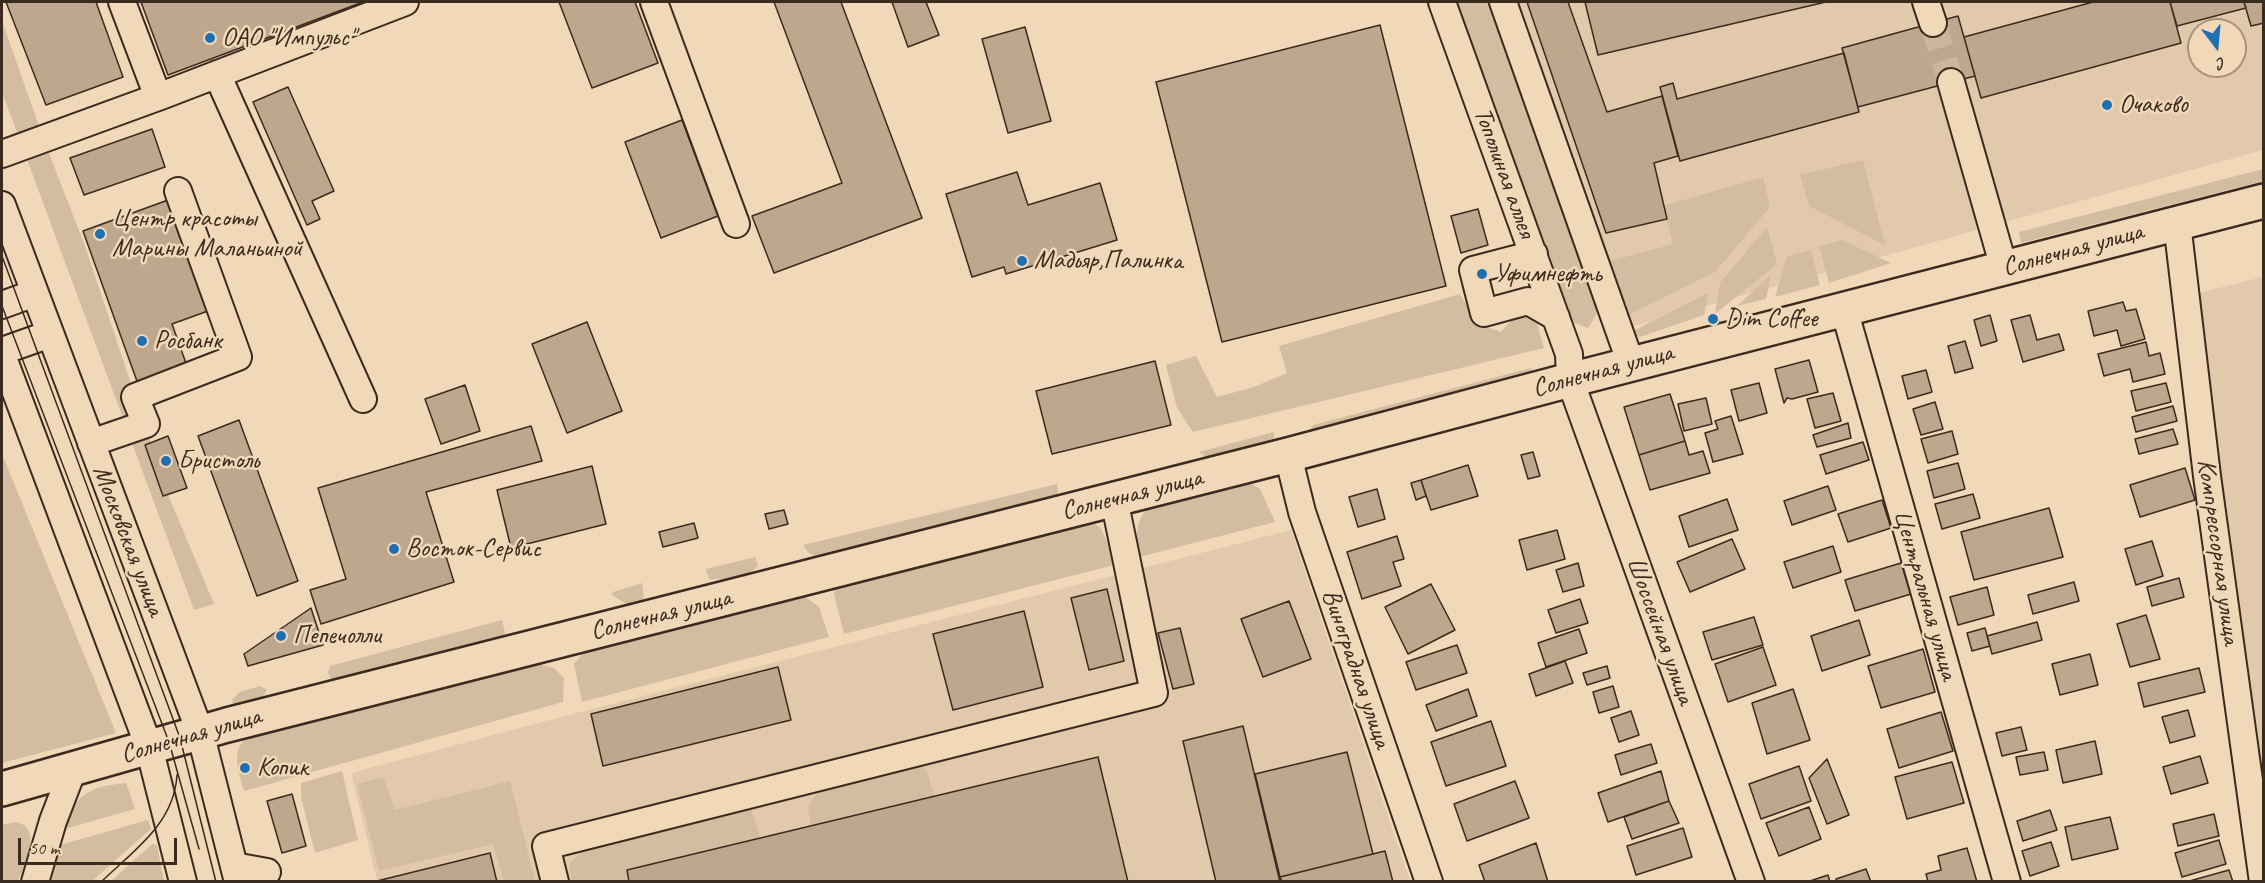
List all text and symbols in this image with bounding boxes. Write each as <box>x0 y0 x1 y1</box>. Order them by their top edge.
north arrow <box>2187 18 2247 78</box>
place label: ОАО "Импульс" <box>222 22 355 54</box>
marker: ОАО "Импульс" <box>203 31 217 45</box>
text: С <box>2215 53 2228 74</box>
place label: Очаково <box>2119 89 2188 121</box>
marker: Очаково <box>2100 98 2114 112</box>
street label: Тополиная аллея <box>1466 104 1542 242</box>
place label: Центр красоты Марины Маланьиной <box>112 203 302 264</box>
street label: Солнечная улица <box>1999 216 2147 284</box>
marker: Центр красоты Марины Маланьиной <box>93 227 107 241</box>
place label: Мадьяр,Палинка <box>1034 245 1182 277</box>
marker: Мадьяр,Палинка <box>1015 254 1029 268</box>
place label: Уфимнефть <box>1494 258 1602 290</box>
marker: Уфимнефть <box>1475 267 1489 281</box>
place label: Dim Coffee <box>1725 303 1817 335</box>
marker: Dim Coffee <box>1706 312 1720 326</box>
place label: Росбанк <box>154 325 222 357</box>
marker: Росбанк <box>135 334 149 348</box>
street label: Солнечная улица <box>1529 337 1677 405</box>
place label: Бристоль <box>178 445 259 477</box>
marker: Бристоль <box>159 454 173 468</box>
street label: Компрессорная улица <box>2190 457 2246 647</box>
street label: Московская улица <box>85 461 171 621</box>
street label: Солнечная улица <box>1058 462 1206 528</box>
street label: Центральная улица <box>1886 506 1964 684</box>
place label: Восток-Сервис <box>406 533 541 565</box>
marker: Восток-Сервис <box>387 542 401 556</box>
street label: Шоссейная улица <box>1619 553 1701 709</box>
street label: Солнечная улица <box>587 582 735 648</box>
street label: Виноградная улица <box>1314 585 1398 753</box>
place label: Пепечолли <box>293 620 381 652</box>
marker: Пепечолли <box>274 629 288 643</box>
street label: Солнечная улица <box>117 701 265 771</box>
place label: Копик <box>257 752 308 784</box>
marker: Копик <box>238 761 252 775</box>
scale bar <box>21 826 180 864</box>
text: 50 m <box>29 837 60 859</box>

